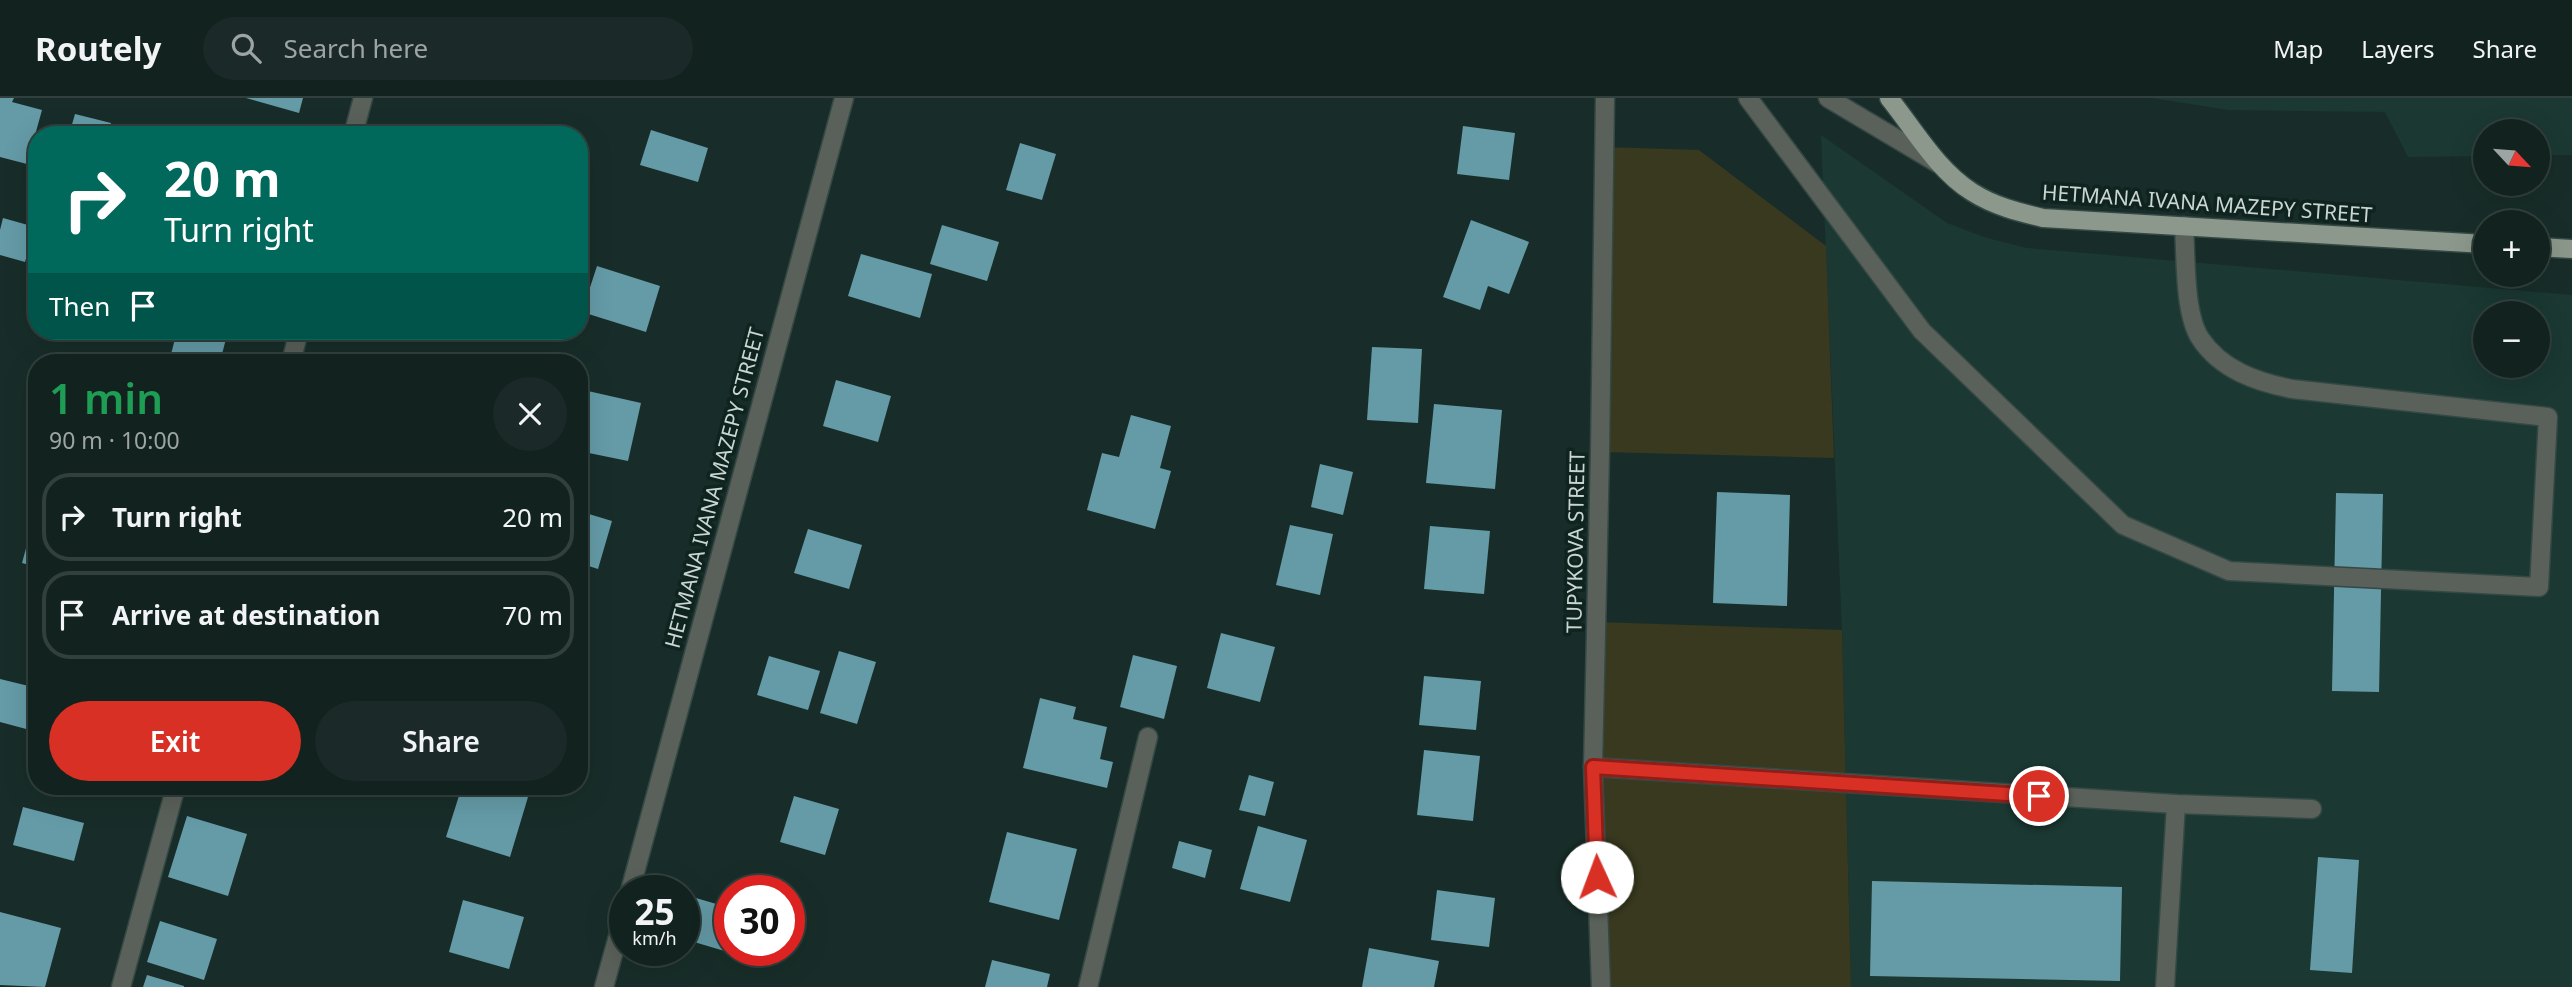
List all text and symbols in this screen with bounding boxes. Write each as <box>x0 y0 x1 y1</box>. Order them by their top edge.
search box <box>203 17 693 80</box>
text: Routely <box>35 26 161 71</box>
icon: search <box>227 29 265 67</box>
text: Search here <box>283 30 428 66</box>
text: Map <box>2273 32 2323 65</box>
text: Layers <box>2361 32 2435 65</box>
text: Share <box>2473 32 2537 65</box>
north arrow <box>2473 119 2550 196</box>
map controls <box>2473 119 2550 378</box>
text: 20 m <box>164 145 281 211</box>
icon: right <box>49 154 140 245</box>
street label: HETMANA IVANA MAZEPY STREET <box>2041 177 2373 229</box>
text: Turn right <box>164 208 314 251</box>
button: + <box>2473 210 2550 287</box>
icon: arrive <box>124 287 162 325</box>
text: Then <box>49 288 110 324</box>
button: − <box>2473 301 2550 378</box>
street label: HETMANA IVANA MAZEPY STREET <box>658 324 770 651</box>
text: 1 min <box>49 369 163 426</box>
button: close <box>493 377 567 451</box>
text: 90 m · 10:00 <box>49 424 180 456</box>
street label: TUPYKOVA STREET <box>1559 450 1591 633</box>
icon: right <box>53 498 91 536</box>
text: Turn right <box>112 499 242 535</box>
text: 20 m <box>502 499 563 535</box>
icon: arrive <box>53 596 91 634</box>
text: Arrive at destination <box>112 597 381 633</box>
text: 70 m <box>502 597 563 633</box>
button: Exit <box>49 701 301 781</box>
button: Share <box>315 701 567 781</box>
pin <box>2009 766 2069 826</box>
icon: arrive <box>2020 777 2058 815</box>
position arrow <box>1560 840 1634 914</box>
speed limit sign: 30 <box>714 875 805 966</box>
text: 25 <box>634 888 675 935</box>
text: km/h <box>632 926 677 950</box>

